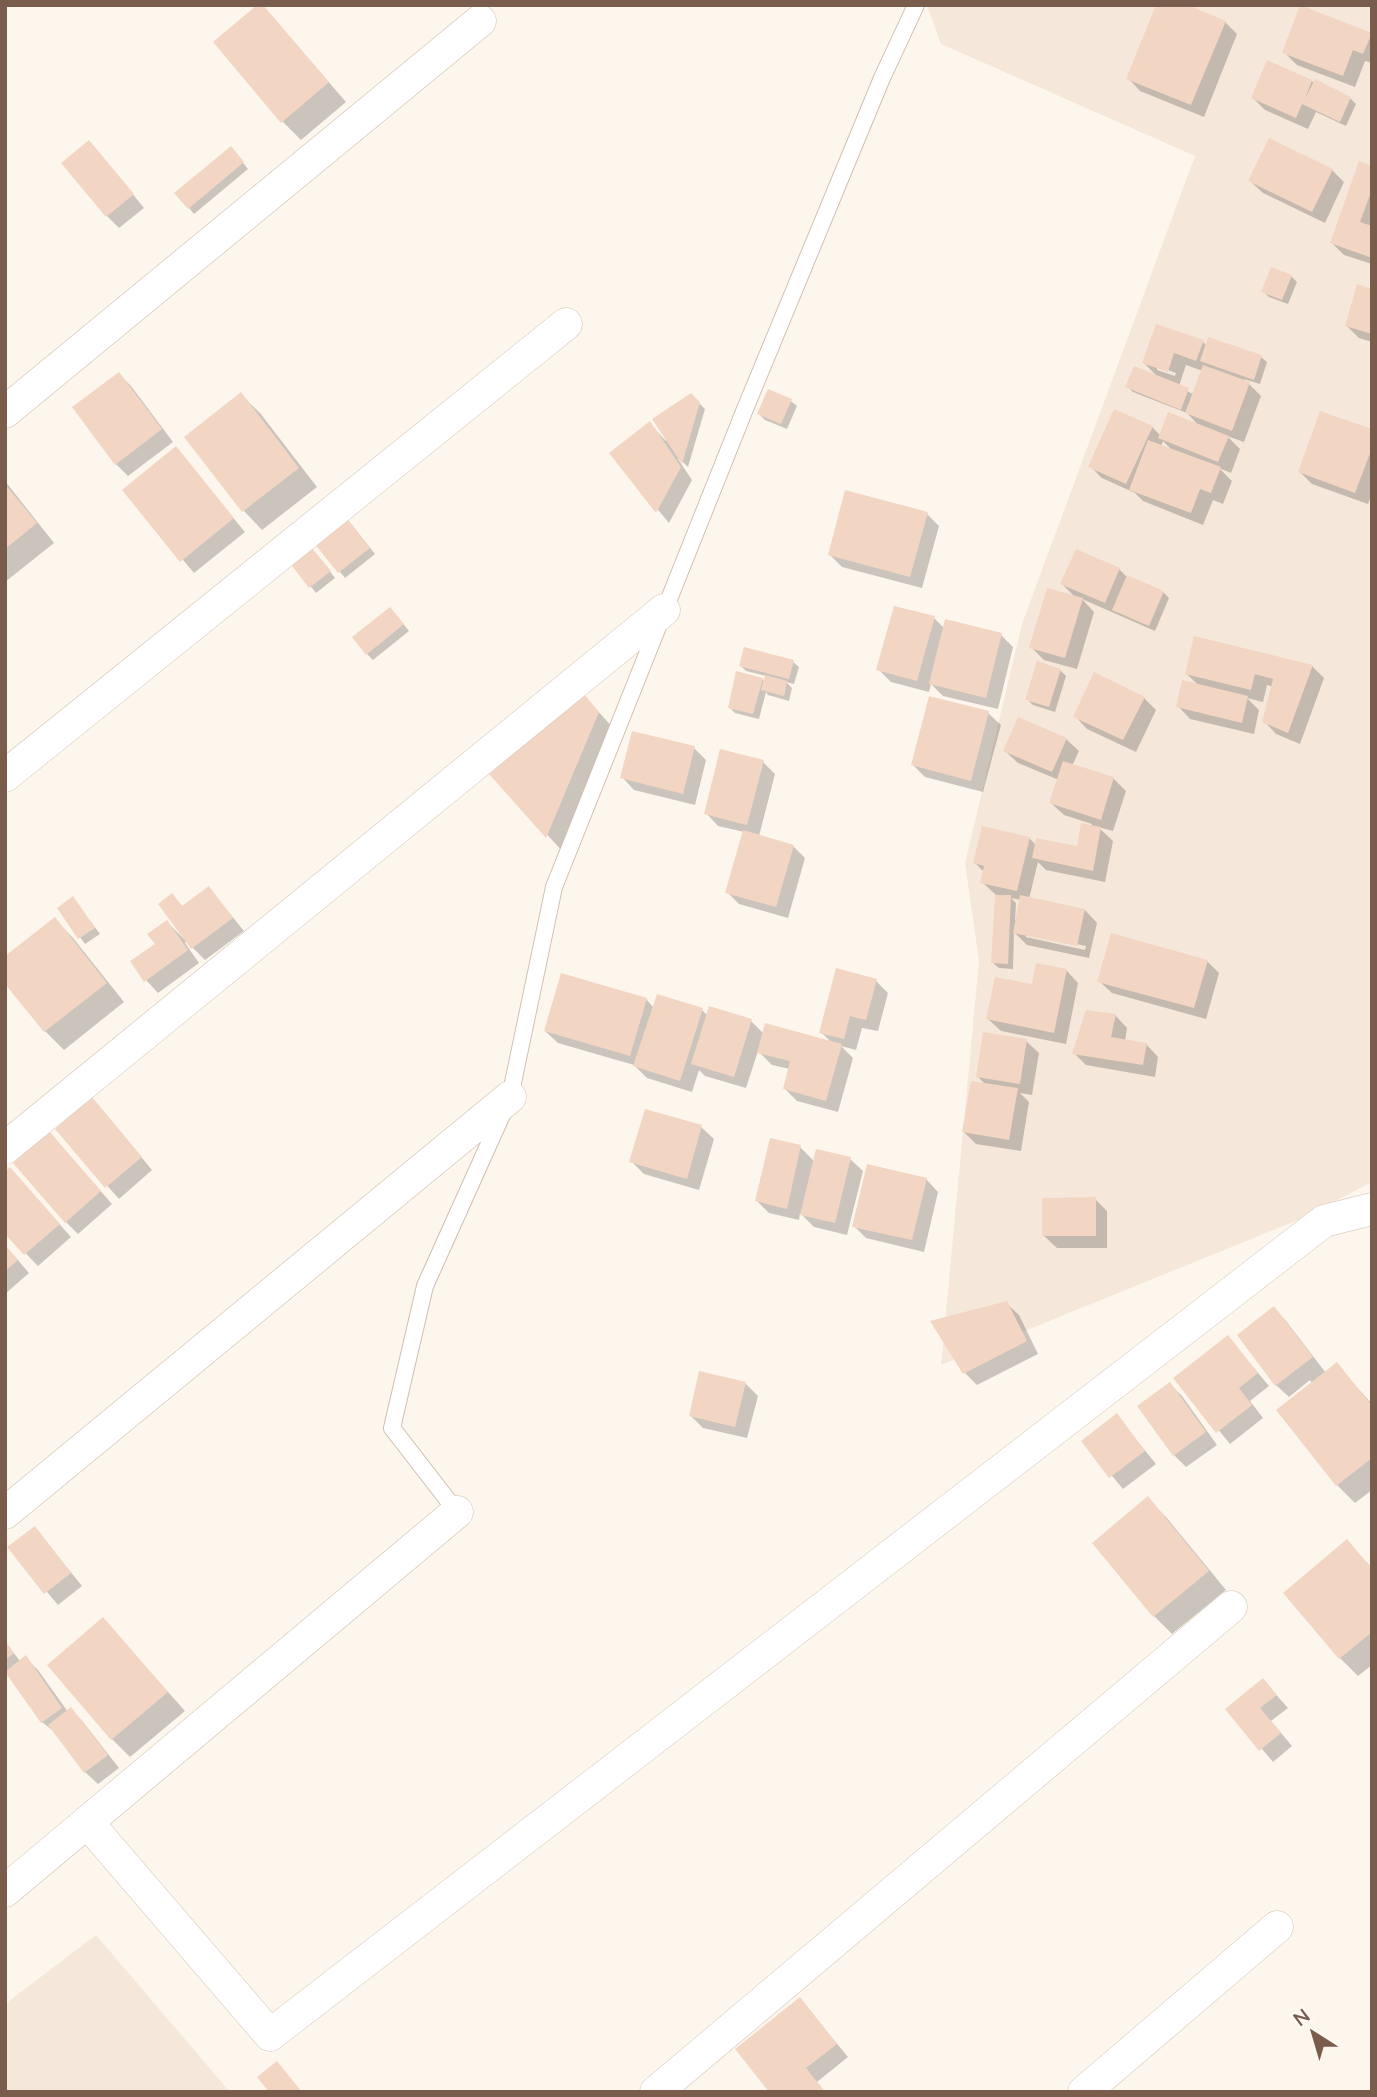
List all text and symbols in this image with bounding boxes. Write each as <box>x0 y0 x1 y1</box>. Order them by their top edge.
north arrow <box>1279 1999 1349 2069</box>
text: N <box>1288 2003 1314 2030</box>

